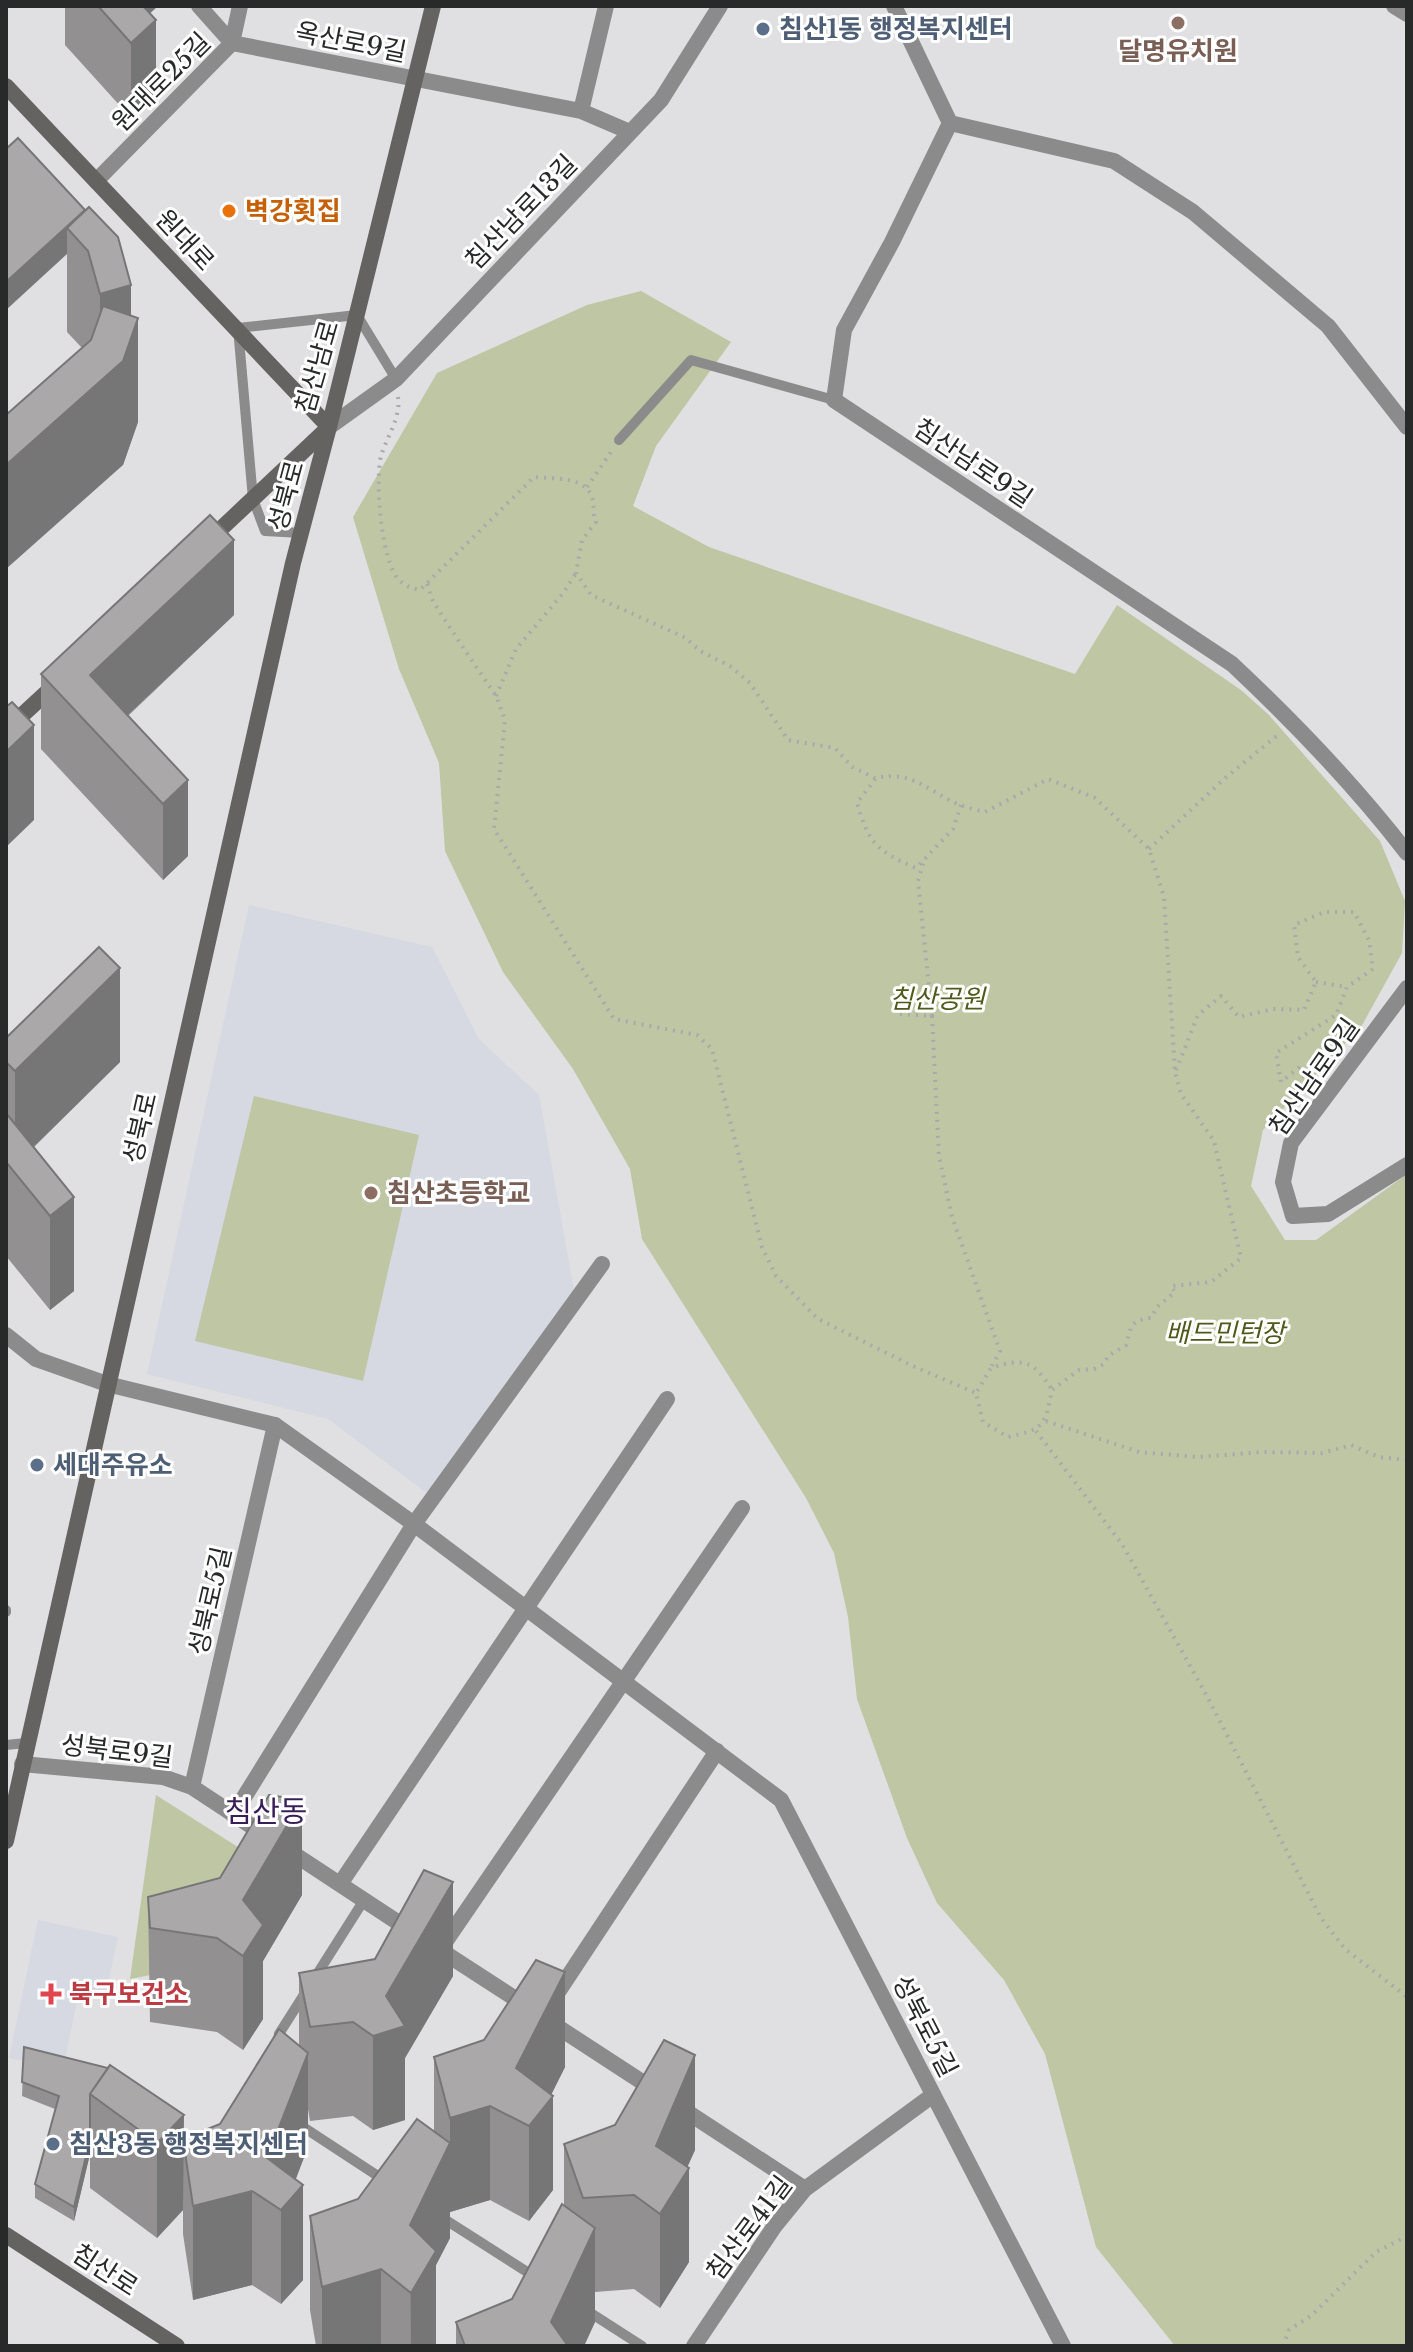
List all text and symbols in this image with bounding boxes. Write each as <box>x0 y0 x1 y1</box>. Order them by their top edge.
place label: 침산1동 행정복지센터 <box>779 13 1013 45</box>
marker: 달명유치원 <box>1169 14 1187 32</box>
street label: 옥산로9길 <box>293 16 409 68</box>
marker: 침산1동 행정복지센터 <box>754 20 772 38</box>
street label: 원대로25길 <box>105 26 217 138</box>
place label: 달명유치원 <box>1118 35 1238 67</box>
street label: 침산남로13길 <box>458 148 584 276</box>
place label: 벽강횟집 <box>245 195 341 227</box>
marker: 벽강횟집 <box>220 202 238 220</box>
street label: 원대로 <box>149 203 221 277</box>
street label: 침산남로 <box>288 317 346 417</box>
street label: 침산남로9길 <box>908 412 1038 514</box>
street label: 성북로 <box>261 457 311 535</box>
park label: 침산공원 <box>889 983 987 1015</box>
street label: 침산남로9길 <box>1262 1012 1366 1142</box>
street label: 성북로 <box>116 1089 164 1167</box>
place label: 침산초등학교 <box>387 1177 531 1209</box>
marker: 침산초등학교 <box>362 1184 380 1202</box>
park label: 배드민턴장 <box>1165 1317 1288 1349</box>
place label: 세대주유소 <box>53 1449 173 1481</box>
marker: 세대주유소 <box>28 1456 46 1474</box>
street label: 성북로5길 <box>182 1544 238 1658</box>
street label: 성북로9길 <box>59 1728 175 1774</box>
district label: 침산동 <box>225 1793 307 1830</box>
street label: 성북로5길 <box>886 1970 964 2082</box>
place label: 북구보건소 <box>69 1978 189 2010</box>
marker: 북구보건소 <box>40 1983 62 2005</box>
place label: 침산3동 행정복지센터 <box>69 2128 308 2160</box>
marker: 침산3동 행정복지센터 <box>44 2135 62 2153</box>
street label: 침산로41길 <box>699 2169 799 2287</box>
street label: 침산로 <box>66 2237 144 2303</box>

